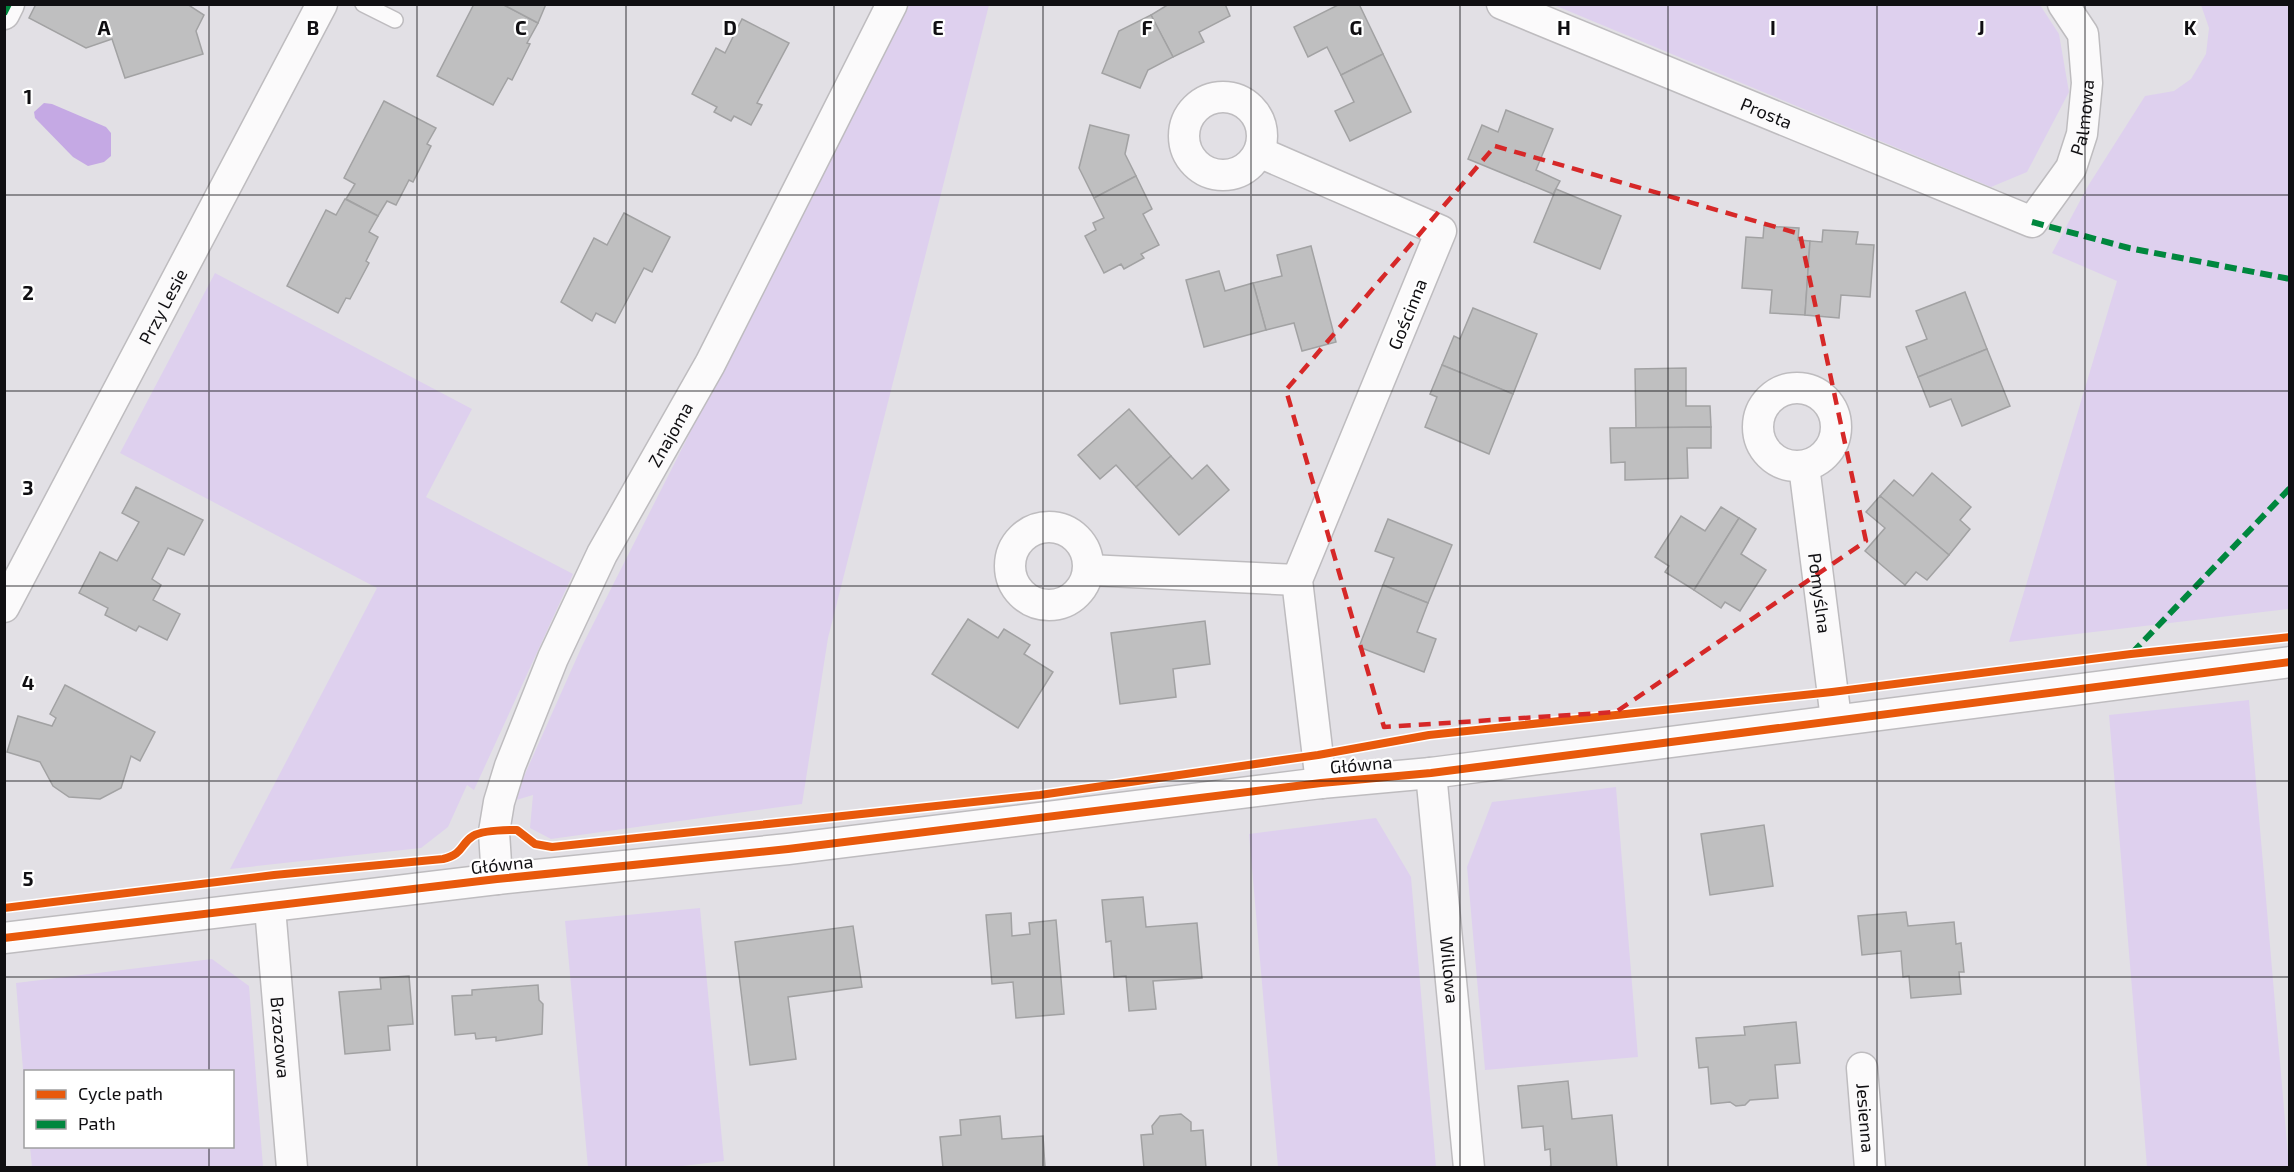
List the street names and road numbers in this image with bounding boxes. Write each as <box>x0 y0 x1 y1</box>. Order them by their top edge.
street label: Palmowa <box>2065 78 2098 158</box>
street label: Prosta <box>1737 92 1796 133</box>
street label: Przy Lesie <box>134 265 192 348</box>
street label: Gościnna <box>1383 275 1431 353</box>
street label: Znajoma <box>643 398 697 471</box>
street label: Pomyślna <box>1804 551 1836 635</box>
street label: Główna <box>1329 750 1393 778</box>
street label: Główna <box>470 850 534 878</box>
street label: Willowa <box>1436 936 1464 1005</box>
street label: Brzozowa <box>267 996 295 1079</box>
street label: Jesienna <box>1852 1082 1880 1154</box>

